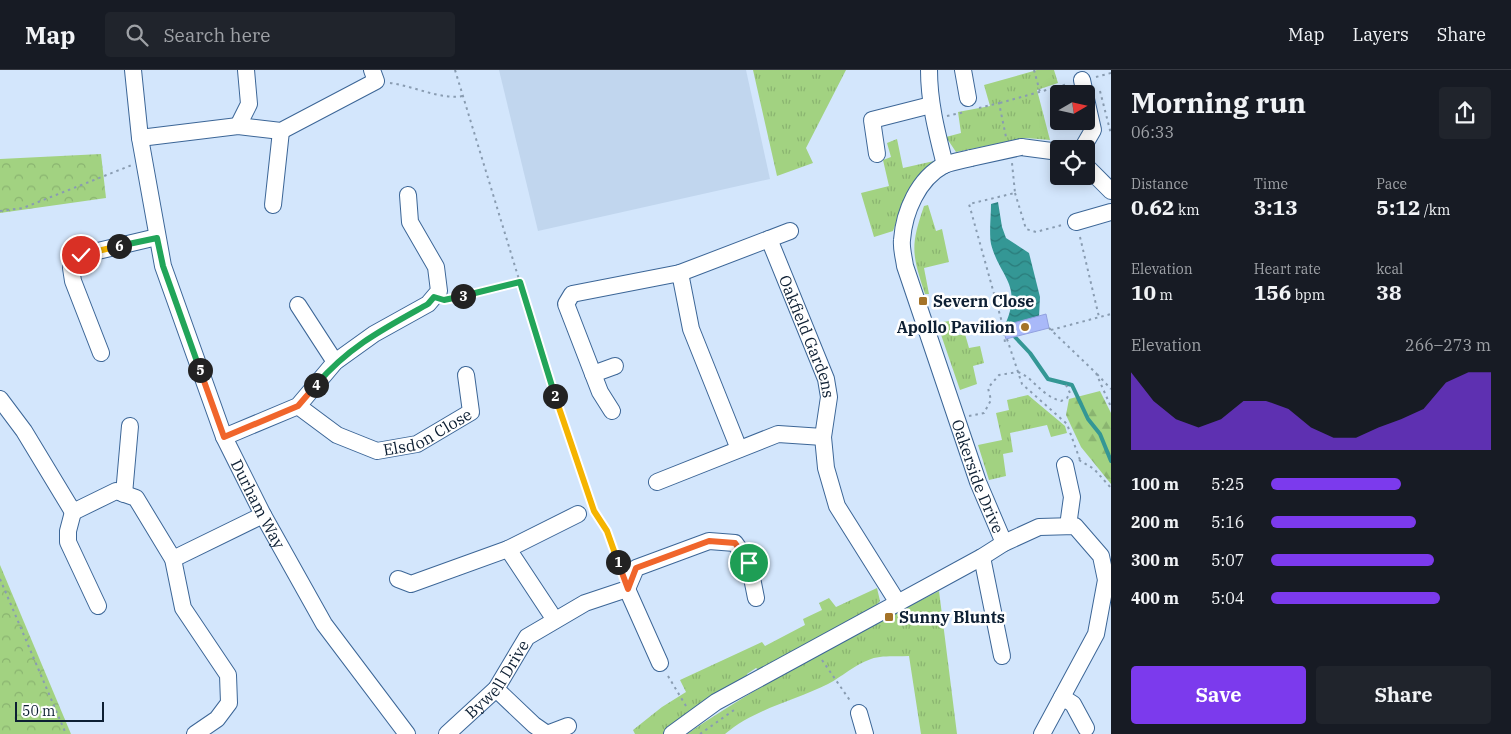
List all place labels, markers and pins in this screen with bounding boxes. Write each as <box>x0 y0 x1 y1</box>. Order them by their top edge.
pin <box>60 234 102 276</box>
pin: 6 <box>106 234 132 258</box>
pin: 3 <box>450 284 476 308</box>
place label: Severn Close <box>933 291 1034 311</box>
marker: Severn Close <box>917 295 929 307</box>
place label: Apollo Pavilion <box>897 317 1015 337</box>
marker: Apollo Pavilion <box>1019 321 1031 333</box>
pin: 5 <box>188 358 212 382</box>
pin: 4 <box>304 372 328 398</box>
pin: 2 <box>542 384 568 408</box>
pin <box>728 542 770 584</box>
pin: 1 <box>606 550 630 574</box>
place label: Sunny Blunts <box>899 607 1005 627</box>
marker: Sunny Blunts <box>883 611 895 623</box>

